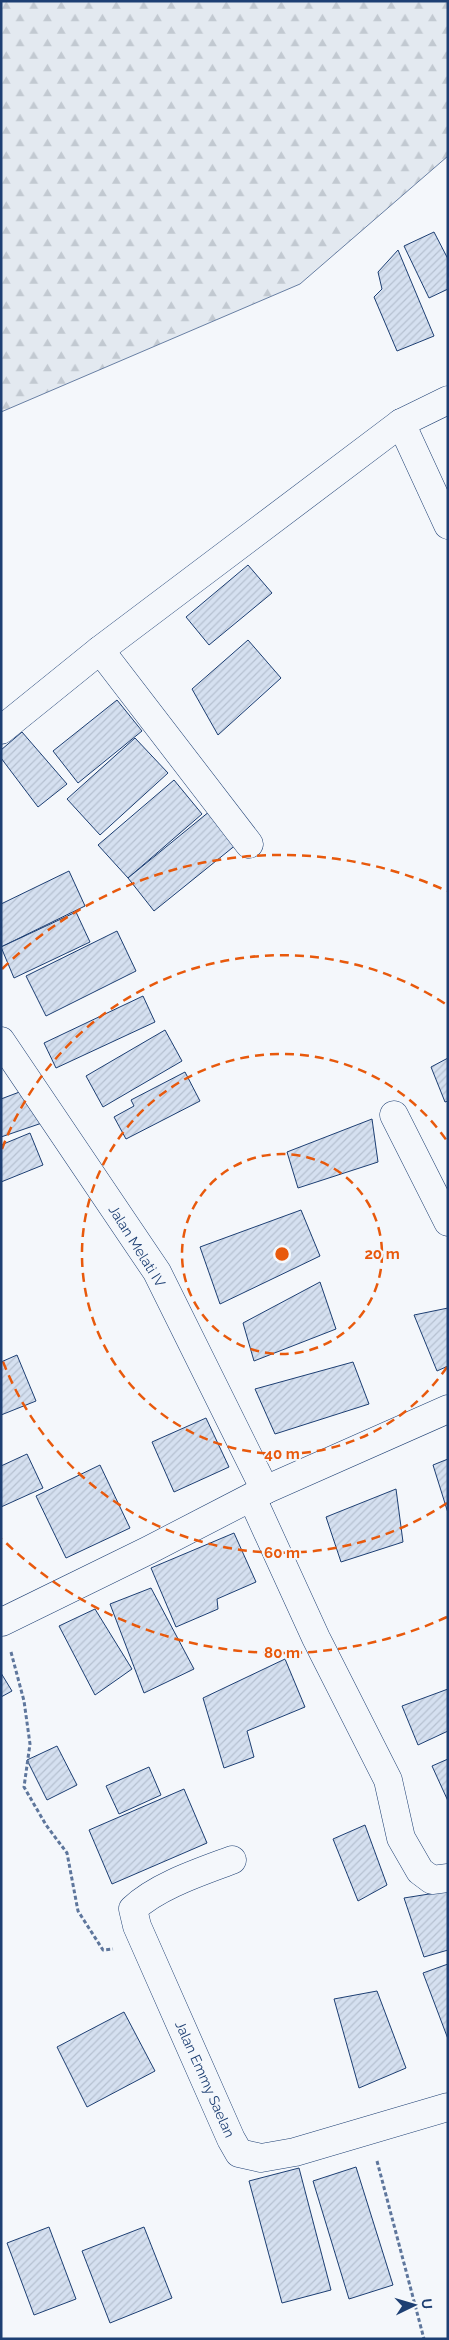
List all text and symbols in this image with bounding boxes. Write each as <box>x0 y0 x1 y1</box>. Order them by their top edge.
street label: Jalan Melati IV <box>105 1202 169 1290</box>
centre of rings <box>273 1245 291 1263</box>
text: 20 m <box>364 1245 400 1263</box>
text: 40 m <box>264 1445 300 1463</box>
text: 60 m <box>264 1544 300 1562</box>
text: 80 m <box>264 1644 300 1662</box>
street label: Jalan Emmy Saelan <box>172 2018 238 2140</box>
north arrow <box>389 2280 439 2330</box>
text: U <box>419 2298 435 2310</box>

